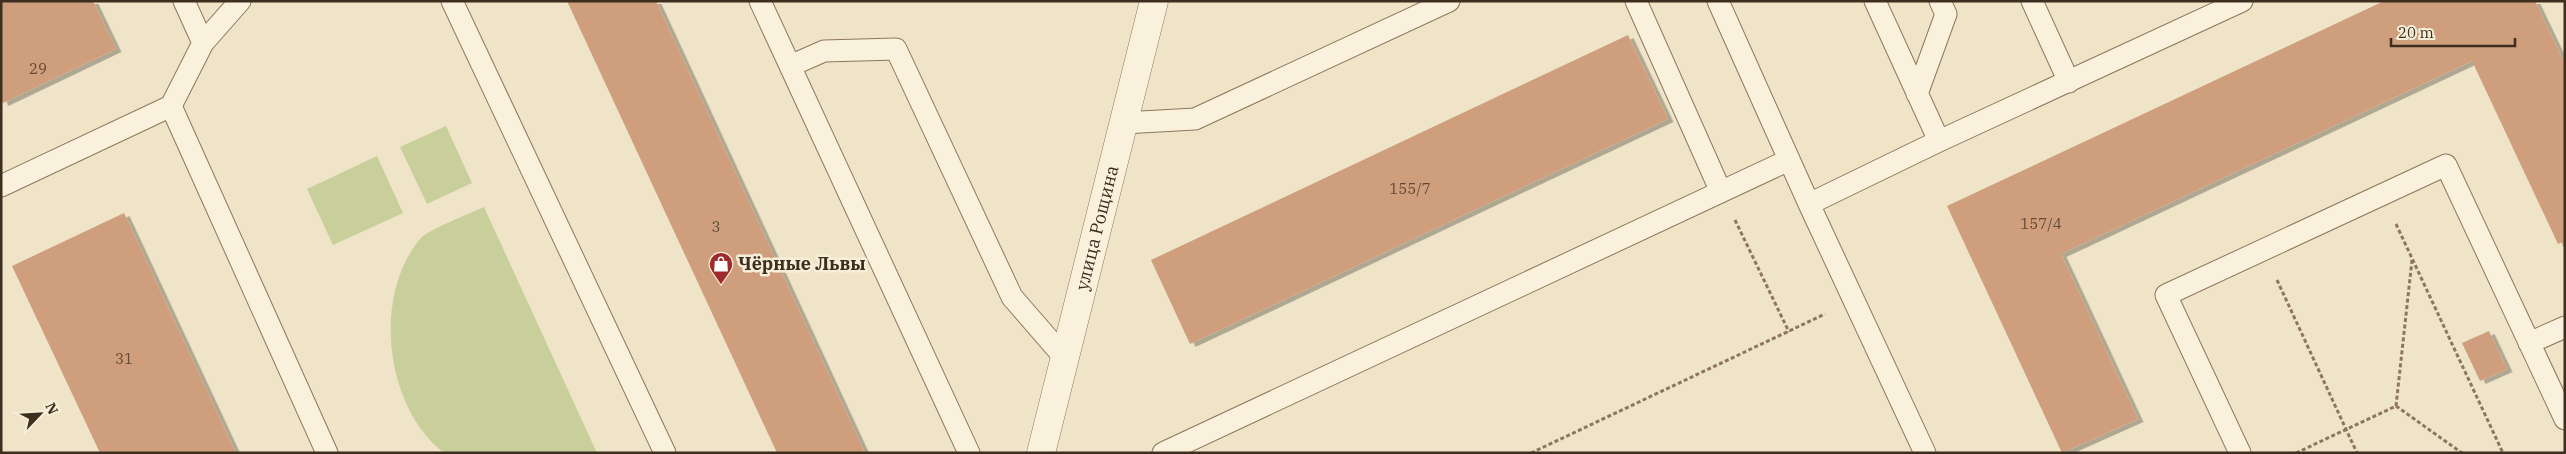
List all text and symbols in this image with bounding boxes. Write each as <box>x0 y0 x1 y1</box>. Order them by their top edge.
scale bar <box>2391 15 2515 47</box>
text: 20 m <box>2398 23 2434 42</box>
house number: 29 <box>29 59 47 78</box>
street label: улица Рощина <box>1070 163 1124 293</box>
house number: 155/7 <box>1389 179 1431 198</box>
house number: 157/4 <box>2020 214 2062 233</box>
house number: 3 <box>711 217 721 236</box>
shop icon: Чёрные Львы <box>708 251 734 285</box>
place label: Чёрные Львы <box>738 252 866 275</box>
house number: 31 <box>115 349 133 368</box>
north arrow <box>15 389 65 439</box>
text: N <box>41 400 62 417</box>

